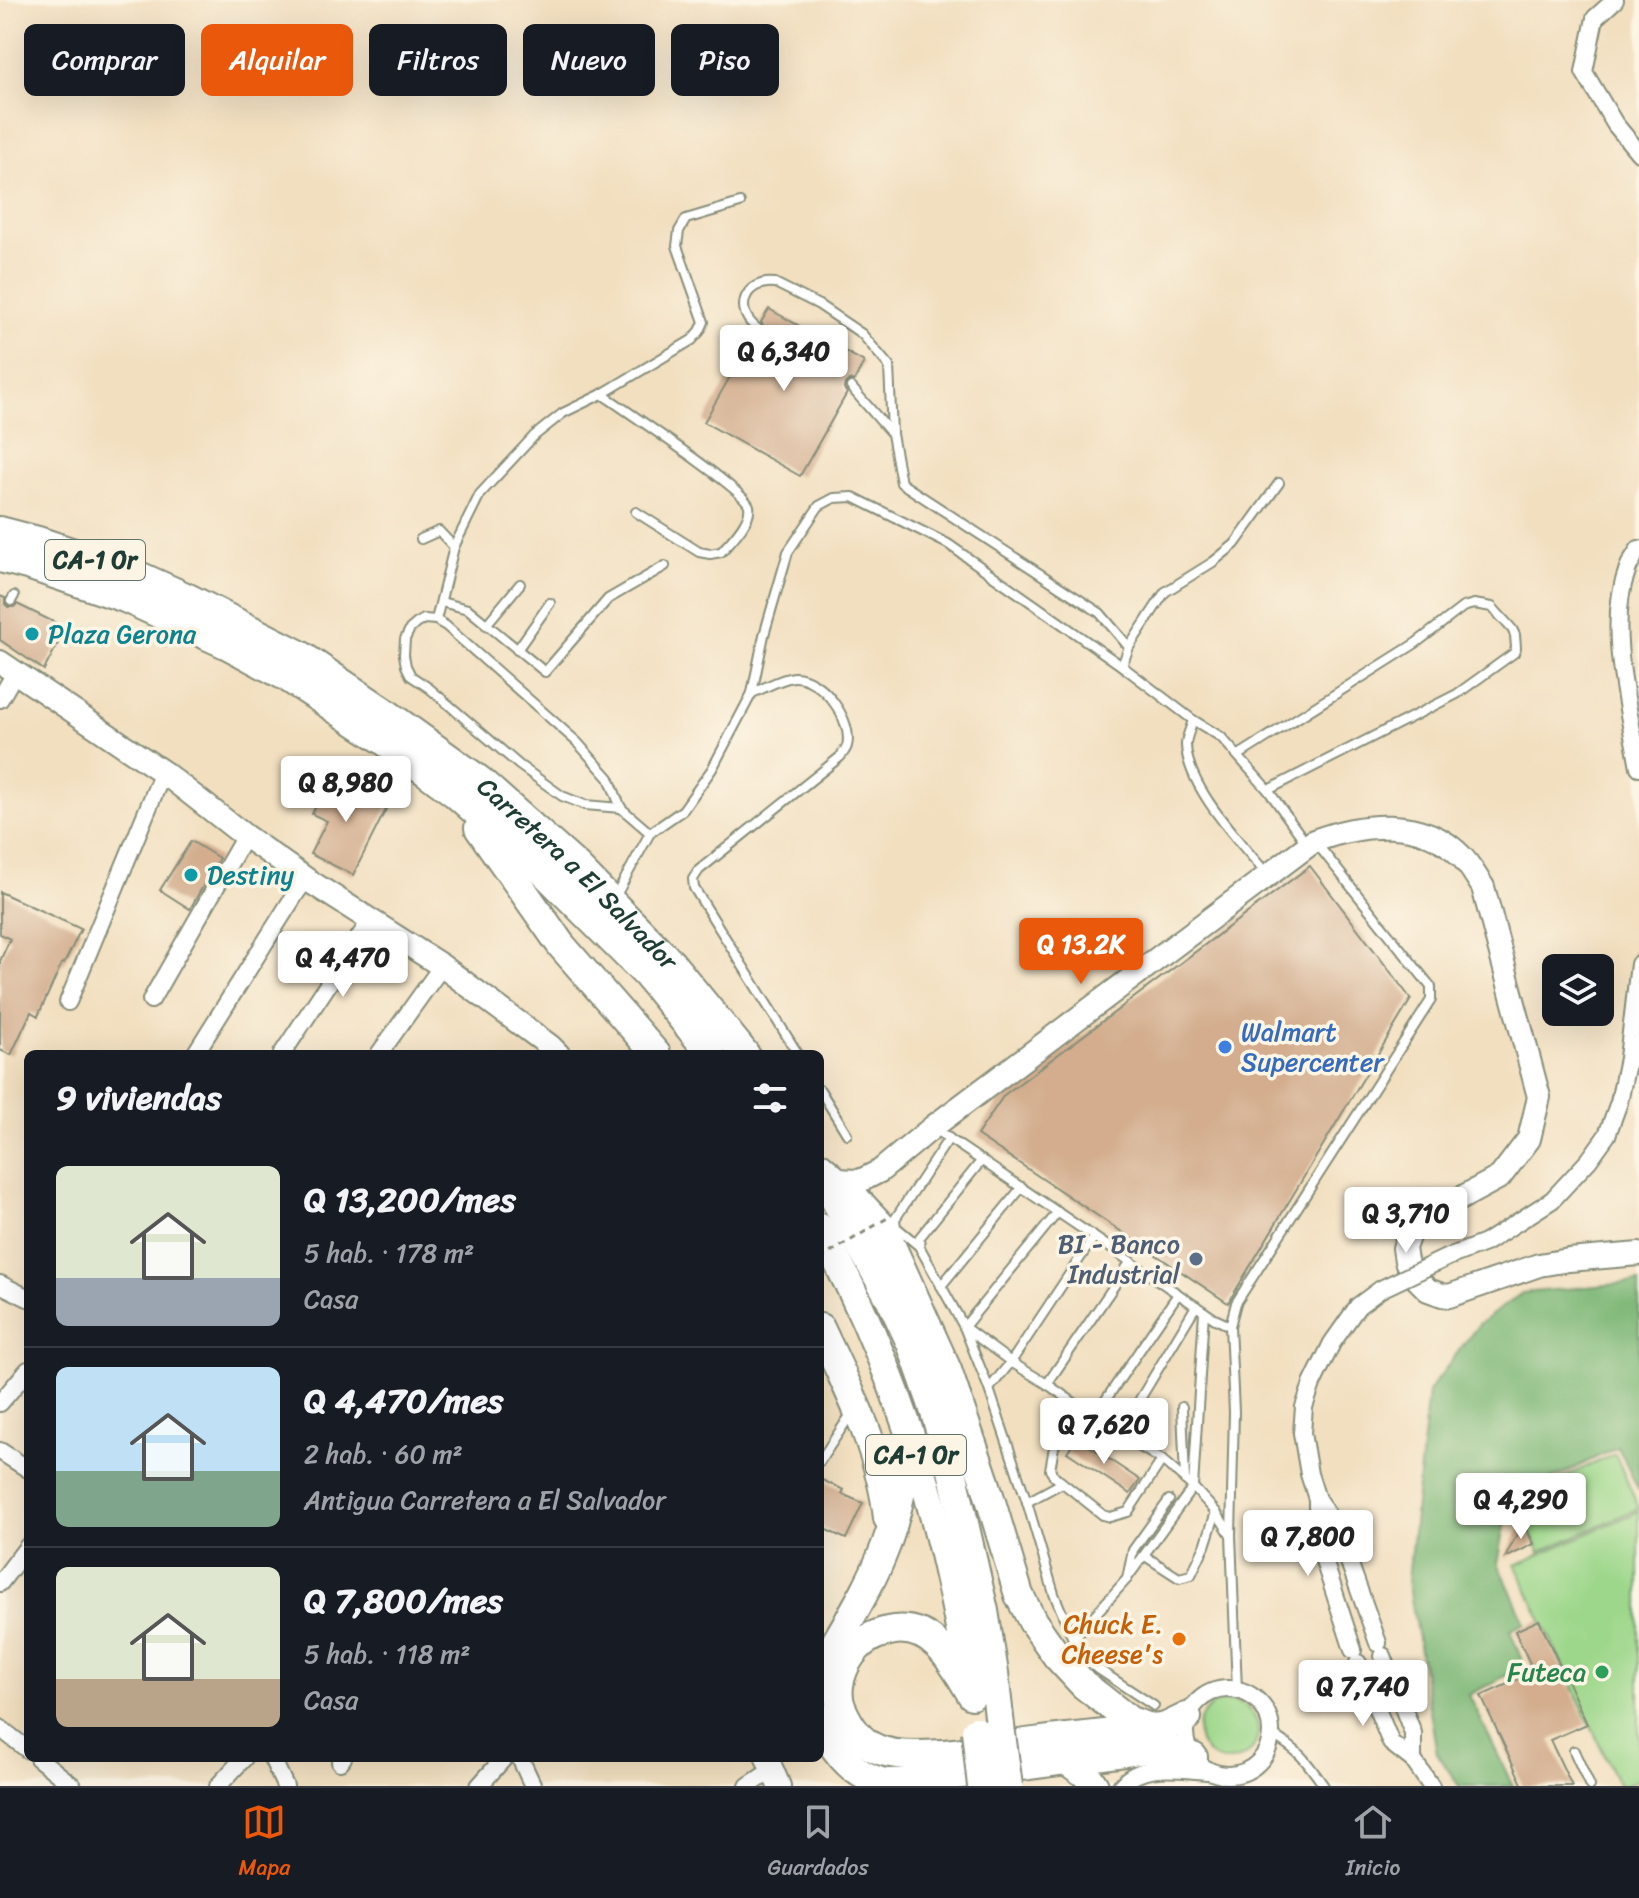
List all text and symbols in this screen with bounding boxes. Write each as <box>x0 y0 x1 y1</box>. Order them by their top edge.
chip: Comprar <box>24 24 185 96</box>
chip: Alquilar <box>201 24 353 96</box>
chip: Filtros <box>369 24 507 96</box>
chip: Nuevo <box>523 24 655 96</box>
chip: Piso <box>671 24 779 96</box>
pin: Q 6,340 <box>710 325 858 393</box>
text: Q 6,340 <box>738 328 830 374</box>
road number: CA-1 Or <box>45 540 145 580</box>
place label: Plaza Gerona <box>48 611 197 657</box>
marker: Plaza Gerona <box>23 625 41 643</box>
pin: Q 8,980 <box>272 756 420 824</box>
text: Q 8,980 <box>299 759 393 805</box>
street label: Carretera a El Salvador <box>466 765 691 982</box>
place label: Destiny <box>207 852 295 898</box>
marker: Destiny <box>182 866 200 884</box>
pin: Q 13.2K <box>1007 918 1155 986</box>
text: Q 13.2K <box>1037 921 1125 967</box>
pin: Q 4,470 <box>269 931 417 999</box>
text: Q 4,470 <box>296 934 390 980</box>
map controls <box>1542 954 1614 1026</box>
button: layers <box>1542 954 1614 1026</box>
place label: Walmart Supercenter <box>1241 1009 1385 1085</box>
marker: Walmart Supercenter <box>1216 1038 1234 1056</box>
text: 9 viviendas <box>56 1068 222 1128</box>
icon: filters <box>748 1076 792 1120</box>
text: Q 13,200/mes <box>304 1170 516 1230</box>
pin: Q 3,710 <box>1332 1187 1480 1255</box>
text: Q 3,710 <box>1362 1190 1450 1236</box>
icon: home <box>120 1198 216 1294</box>
place label: BI - Banco Industrial <box>1058 1221 1181 1297</box>
text: 5 hab. · 178 m² <box>304 1230 474 1276</box>
marker: BI - Banco Industrial <box>1187 1250 1205 1268</box>
text: Casa <box>304 1276 358 1322</box>
text: Q 4,470/mes <box>304 1371 504 1431</box>
pin: Q 7,620 <box>1030 1398 1178 1466</box>
icon: home <box>120 1399 216 1495</box>
text: Q 7,620 <box>1058 1401 1150 1447</box>
text: 2 hab. · 60 m² <box>304 1431 463 1477</box>
road number: CA-1 Or <box>866 1435 966 1475</box>
pin: Q 4,290 <box>1447 1473 1595 1541</box>
text: Q 4,290 <box>1474 1476 1568 1522</box>
text: Antigua Carretera a El Salvador <box>304 1477 666 1523</box>
pin: Q 7,800 <box>1234 1510 1382 1578</box>
text: Q 7,800 <box>1261 1513 1355 1559</box>
text: Q 7,800/mes <box>304 1571 503 1631</box>
icon: home <box>120 1599 216 1695</box>
place label: Chuck E. Cheese's <box>1062 1601 1163 1677</box>
marker: Chuck E. Cheese's <box>1170 1630 1188 1648</box>
text: 5 hab. · 118 m² <box>304 1631 470 1677</box>
place label: Futeca <box>1507 1649 1586 1695</box>
pin: Q 7,740 <box>1289 1660 1437 1728</box>
text: Q 7,740 <box>1317 1663 1409 1709</box>
marker: Futeca <box>1593 1663 1611 1681</box>
text: Casa <box>304 1677 358 1723</box>
tab: Mapa <box>239 1800 290 1887</box>
tab: Guardados <box>767 1800 869 1887</box>
tab: Inicio <box>1346 1800 1400 1887</box>

